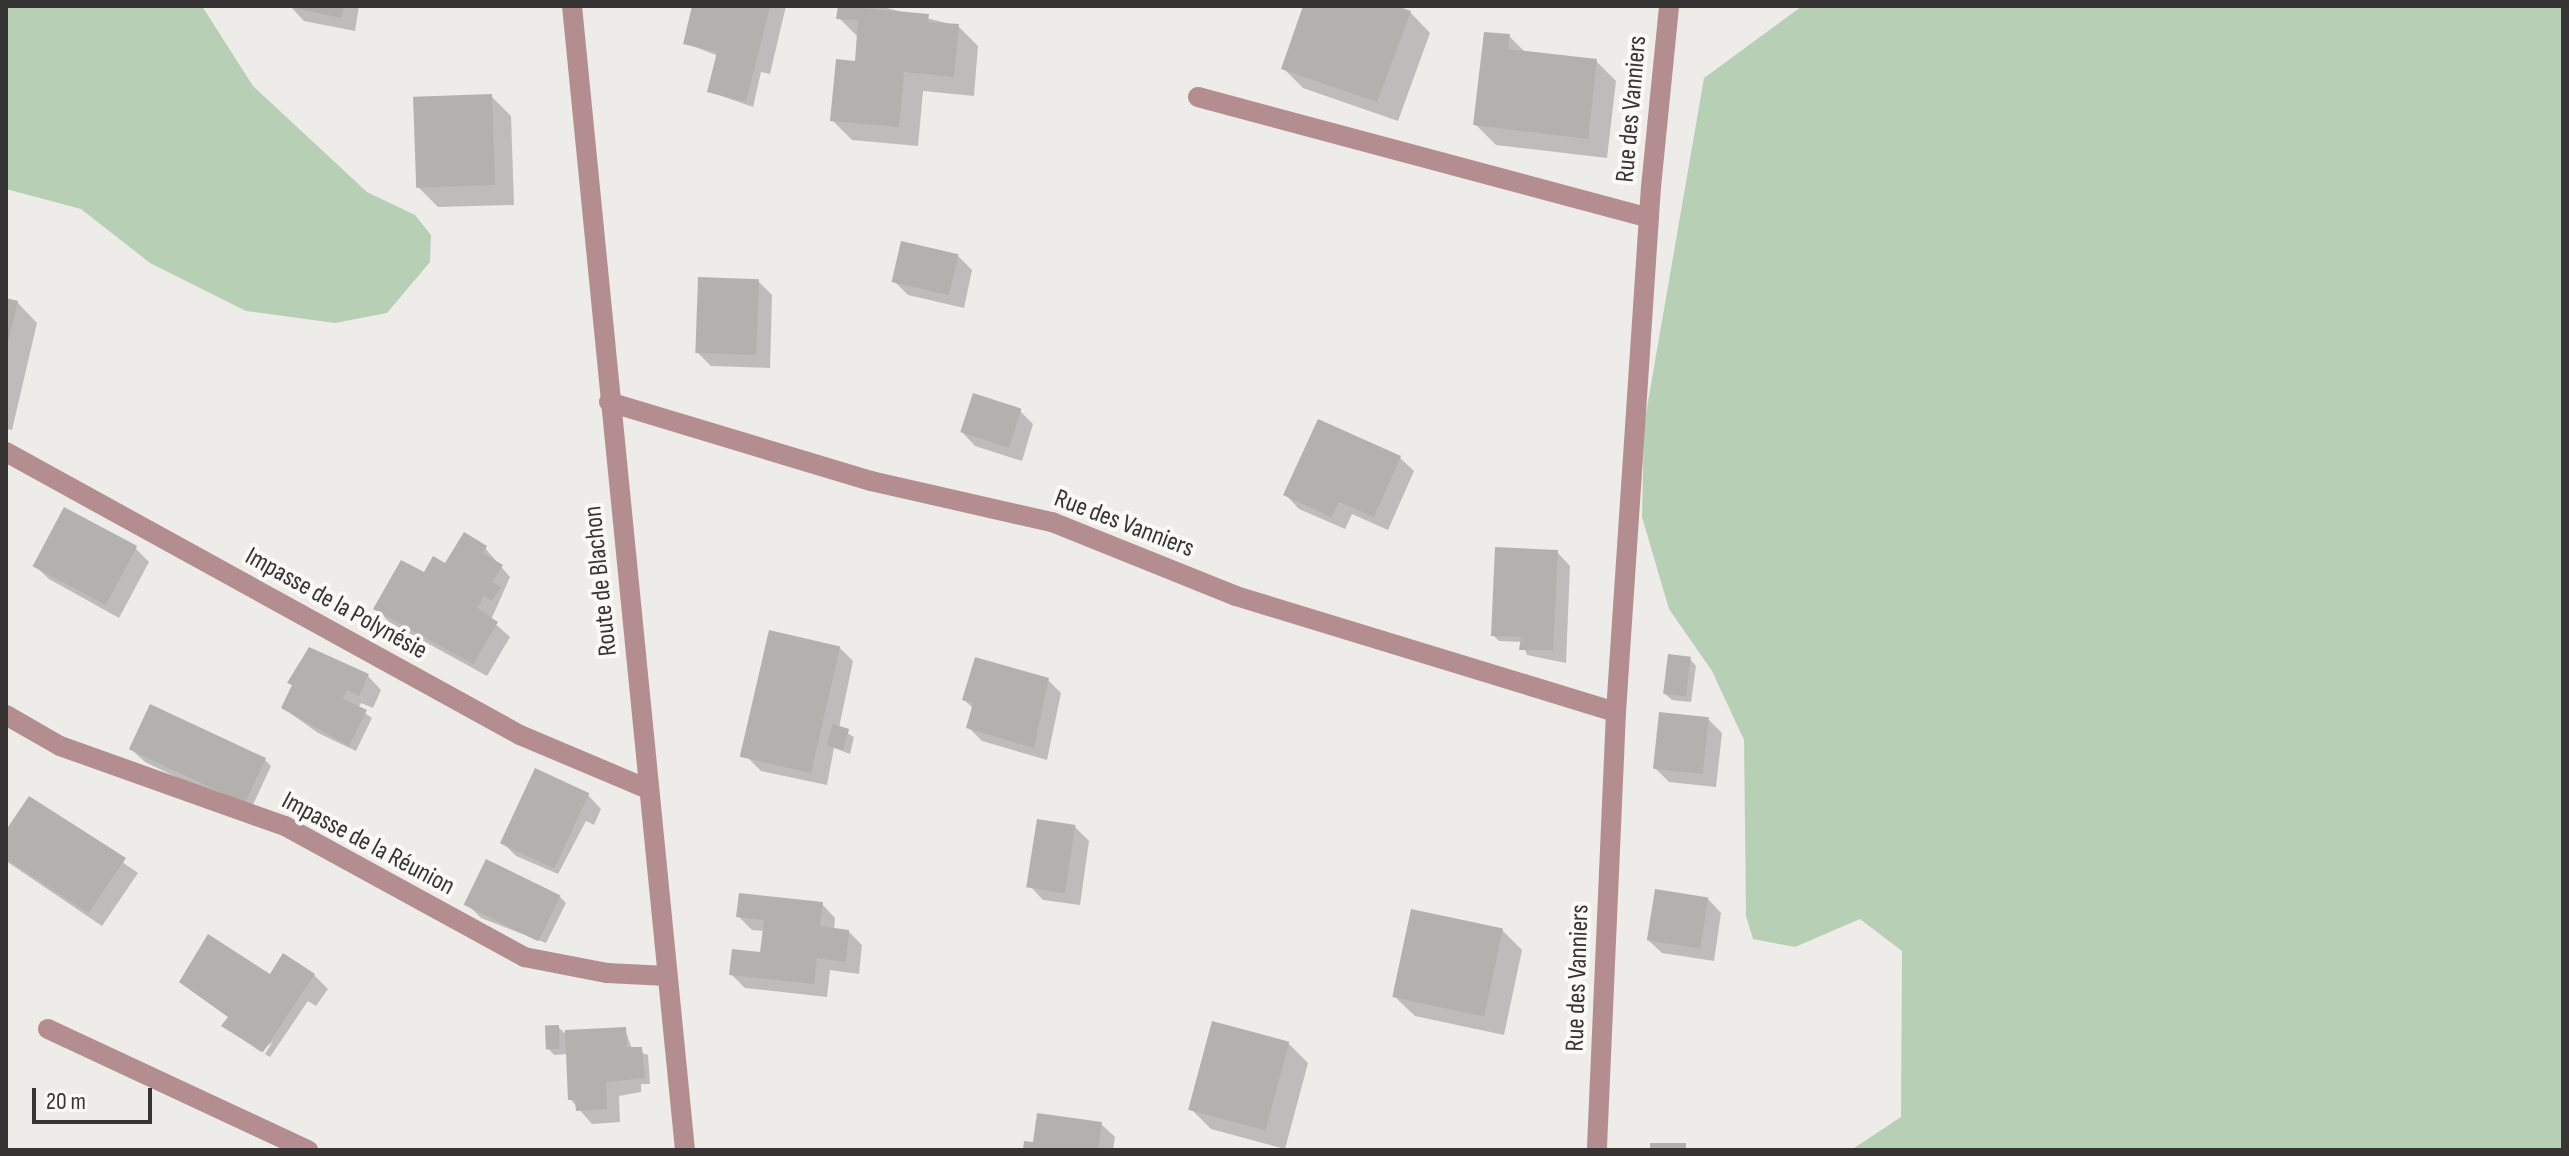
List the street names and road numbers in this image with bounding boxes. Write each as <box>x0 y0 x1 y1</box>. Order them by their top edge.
street label: Rue des Vanniers <box>1610 34 1654 184</box>
street label: Rue des Vanniers <box>1050 483 1198 565</box>
street label: Route de Blachon <box>578 504 624 658</box>
street label: Impasse de la Polynésie <box>240 541 432 667</box>
street label: Impasse de la Réunion <box>276 785 460 903</box>
street label: Rue des Vanniers <box>1560 904 1596 1052</box>

